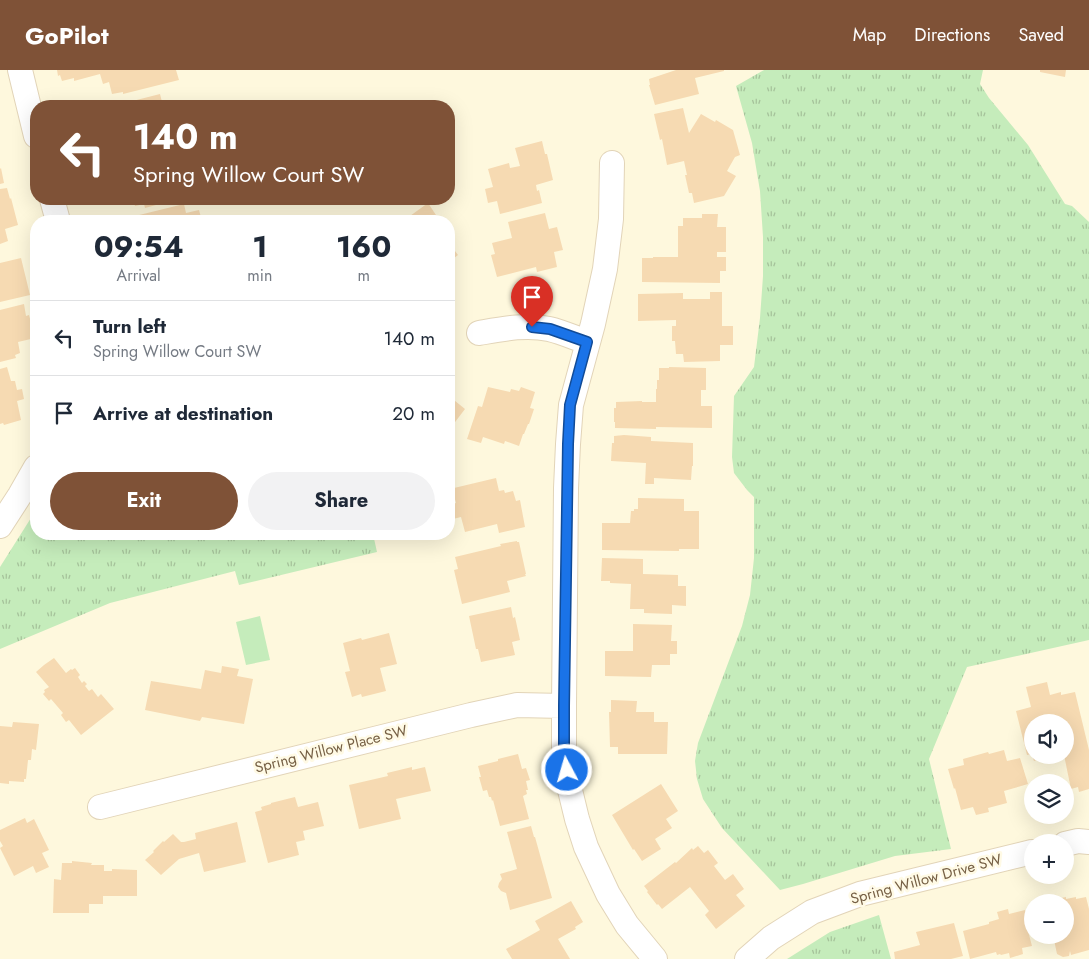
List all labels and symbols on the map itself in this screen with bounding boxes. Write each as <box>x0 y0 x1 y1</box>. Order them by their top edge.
pin <box>511 276 553 327</box>
street label: Spring Willow Place SW <box>252 719 410 779</box>
position arrow <box>540 743 592 795</box>
street label: Spring Willow Drive SW <box>848 848 1004 910</box>

